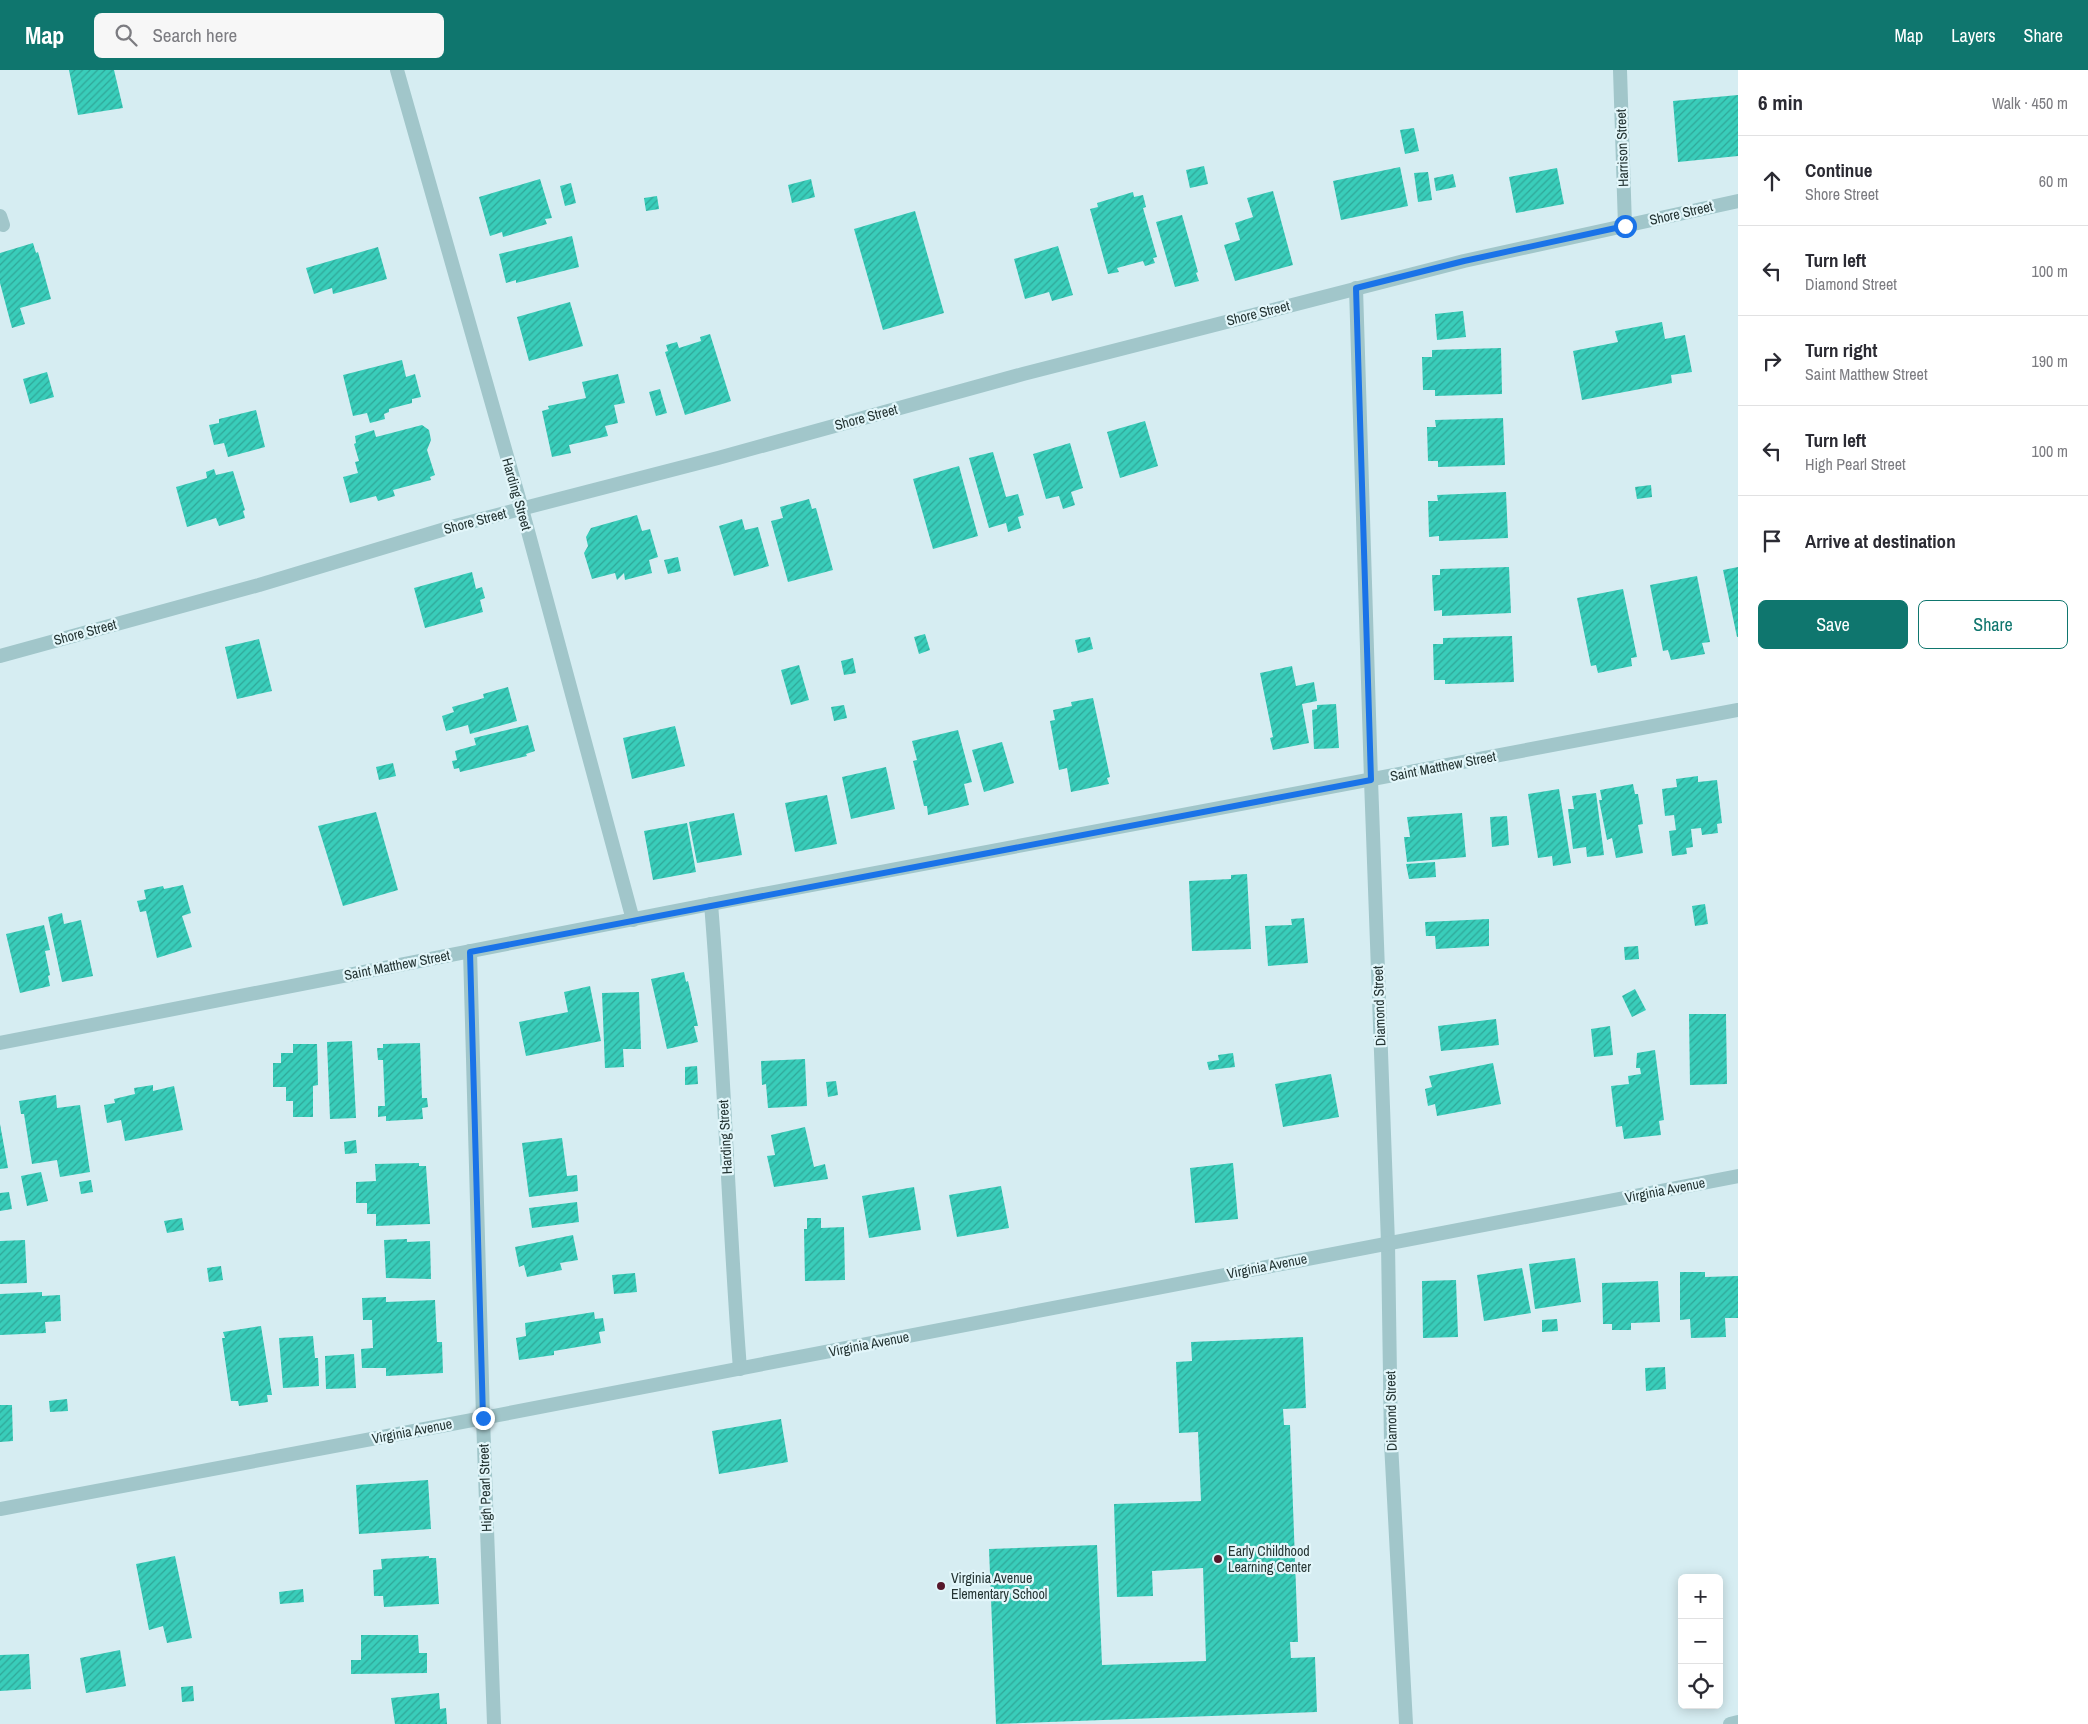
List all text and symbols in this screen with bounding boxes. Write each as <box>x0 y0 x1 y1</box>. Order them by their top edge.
search box <box>94 13 444 58</box>
text: Map <box>25 19 64 51</box>
icon: search <box>112 21 140 49</box>
text: Search here <box>152 22 237 48</box>
text: Map <box>1895 23 1923 48</box>
text: Layers <box>1951 23 1996 48</box>
text: Share <box>2024 23 2063 48</box>
text: 6 min <box>1758 88 1803 117</box>
text: Walk · 450 m <box>1992 92 2068 114</box>
street label: Harrison Street <box>1612 109 1632 187</box>
text: Continue <box>1805 157 1873 183</box>
icon: ahead <box>1758 167 1786 195</box>
text: 60 m <box>2039 170 2068 192</box>
text: Shore Street <box>1805 183 1879 205</box>
street label: Shore Street <box>1648 197 1714 229</box>
route start <box>1614 215 1637 238</box>
text: Turn left <box>1805 247 1866 273</box>
icon: left <box>1758 257 1786 285</box>
text: 100 m <box>2032 260 2068 282</box>
text: Diamond Street <box>1805 273 1897 295</box>
street label: Shore Street <box>1225 296 1291 330</box>
text: Turn right <box>1805 337 1877 363</box>
icon: right <box>1758 347 1786 375</box>
text: 190 m <box>2032 350 2068 372</box>
text: Saint Matthew Street <box>1805 363 1928 385</box>
street label: Shore Street <box>833 400 899 434</box>
text: Turn left <box>1805 427 1866 453</box>
icon: left <box>1758 437 1786 465</box>
text: 100 m <box>2032 440 2068 462</box>
text: High Pearl Street <box>1805 453 1906 475</box>
street label: Harding Street <box>498 456 536 532</box>
street label: Shore Street <box>442 504 508 538</box>
icon: arrive <box>1758 527 1786 555</box>
text: Arrive at destination <box>1805 528 1956 554</box>
button: Save <box>1758 600 1908 649</box>
button: Share <box>1918 600 2068 649</box>
street label: Shore Street <box>52 615 118 649</box>
street label: Saint Matthew Street <box>1389 747 1497 785</box>
street label: Saint Matthew Street <box>343 946 451 984</box>
street label: Diamond Street <box>1369 966 1389 1046</box>
street label: Harding Street <box>714 1099 736 1175</box>
street label: Virginia Avenue <box>1623 1173 1707 1207</box>
street label: Virginia Avenue <box>1225 1249 1309 1283</box>
street label: Virginia Avenue <box>827 1327 911 1361</box>
street label: Diamond Street <box>1381 1371 1401 1451</box>
route end <box>472 1407 495 1430</box>
street label: Virginia Avenue <box>370 1414 454 1448</box>
street label: High Pearl Street <box>474 1444 496 1532</box>
place label: Early Childhood Learning Center <box>1228 1542 1311 1576</box>
marker: Early Childhood Learning Center <box>1212 1553 1224 1565</box>
place label: Virginia Avenue Elementary School <box>951 1569 1047 1603</box>
map controls <box>1678 1574 1723 1709</box>
button: + <box>1678 1574 1723 1619</box>
marker: Virginia Avenue Elementary School <box>935 1580 947 1592</box>
button: − <box>1678 1619 1723 1664</box>
button: locate <box>1678 1664 1723 1709</box>

